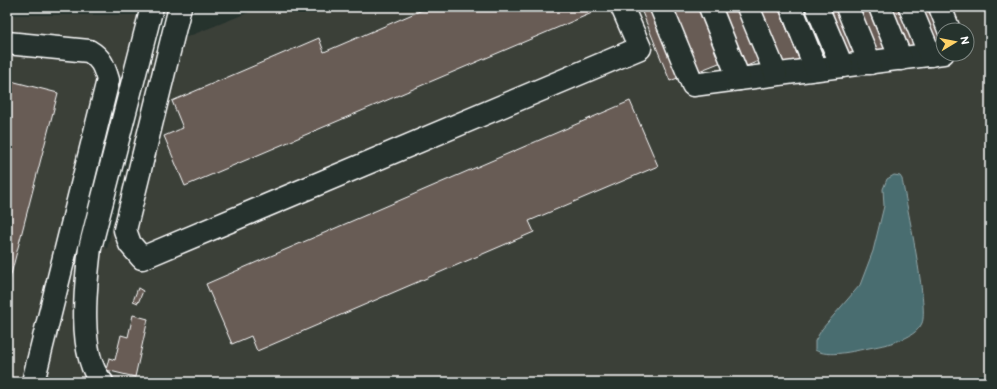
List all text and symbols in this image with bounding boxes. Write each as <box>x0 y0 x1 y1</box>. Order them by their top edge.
north arrow <box>935 22 975 62</box>
text: N <box>957 35 971 46</box>

